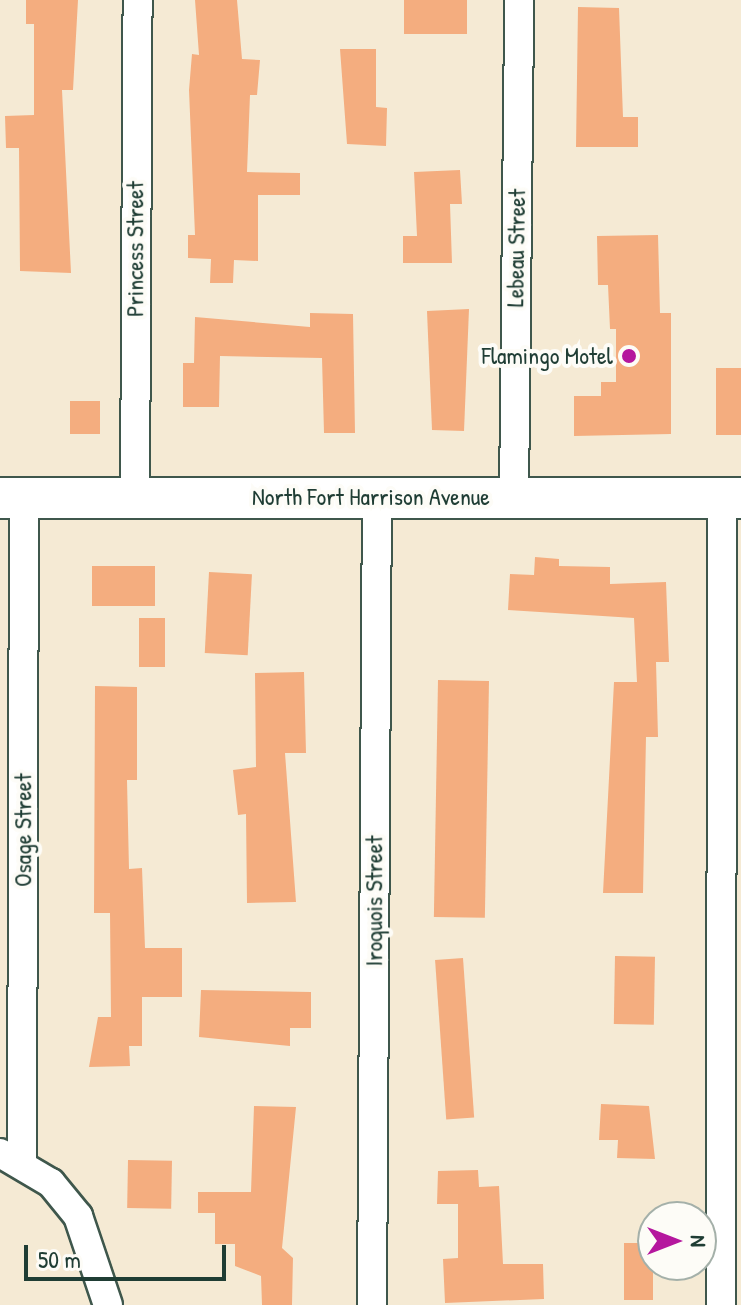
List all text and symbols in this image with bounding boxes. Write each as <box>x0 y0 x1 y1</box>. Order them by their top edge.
street label: Princess Street <box>121 181 149 317</box>
street label: Lebeau Street <box>501 189 531 307</box>
place label: Flamingo Motel <box>482 342 613 370</box>
marker: Flamingo Motel <box>620 347 638 365</box>
street label: North Fort Harrison Avenue <box>252 483 490 511</box>
street label: Osage Street <box>9 773 37 887</box>
street label: Iroquois Street <box>360 836 388 966</box>
north arrow <box>637 1201 717 1281</box>
scale bar <box>28 1229 230 1279</box>
text: N <box>684 1235 714 1247</box>
text: 50 m <box>38 1243 81 1275</box>

